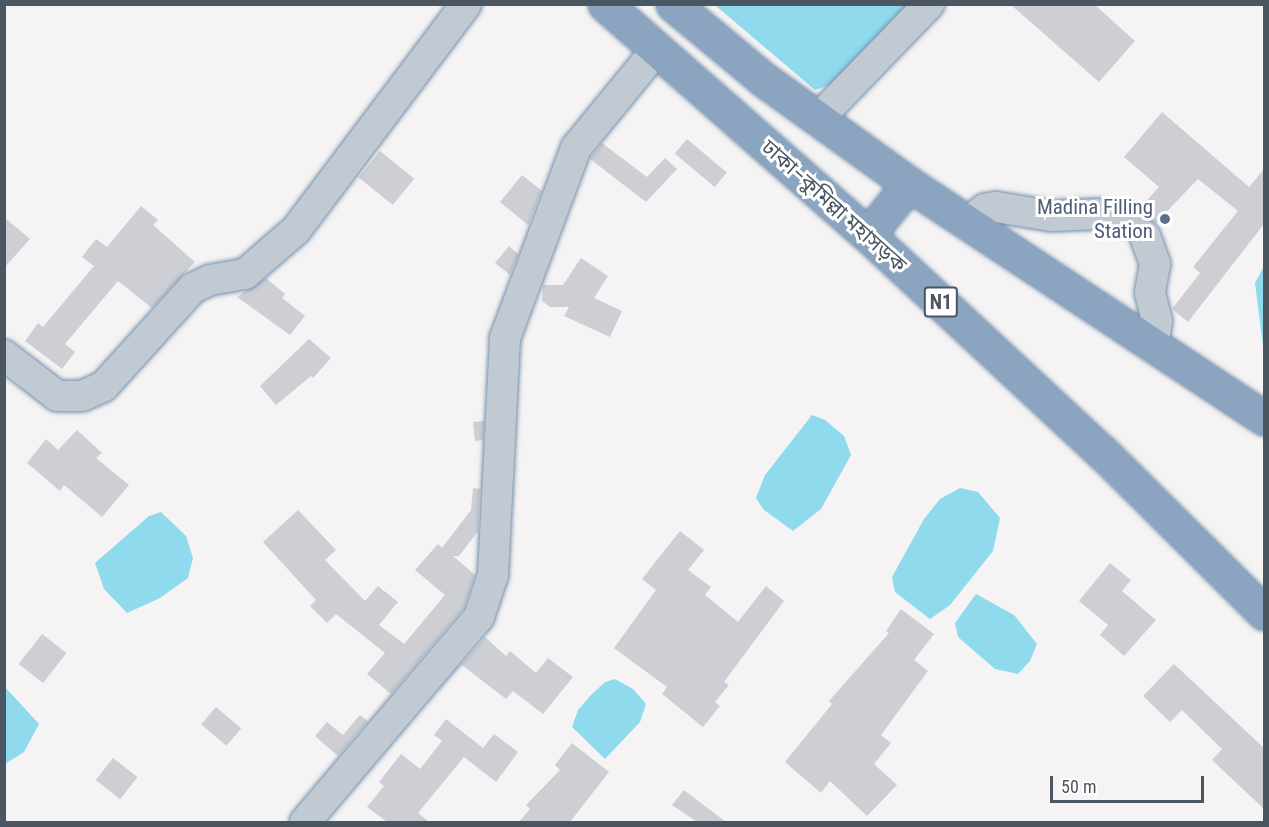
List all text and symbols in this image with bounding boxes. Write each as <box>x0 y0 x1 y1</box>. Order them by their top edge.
street label: ঢাকা–কুমিল্লা মহাসড়ক <box>756 134 912 278</box>
place label: Madina Filling Station <box>1037 194 1153 244</box>
marker: Madina Filling Station <box>1158 212 1172 226</box>
road number: N1 <box>923 285 959 319</box>
scale bar <box>1053 764 1208 802</box>
text: 50 m <box>1061 776 1096 797</box>

